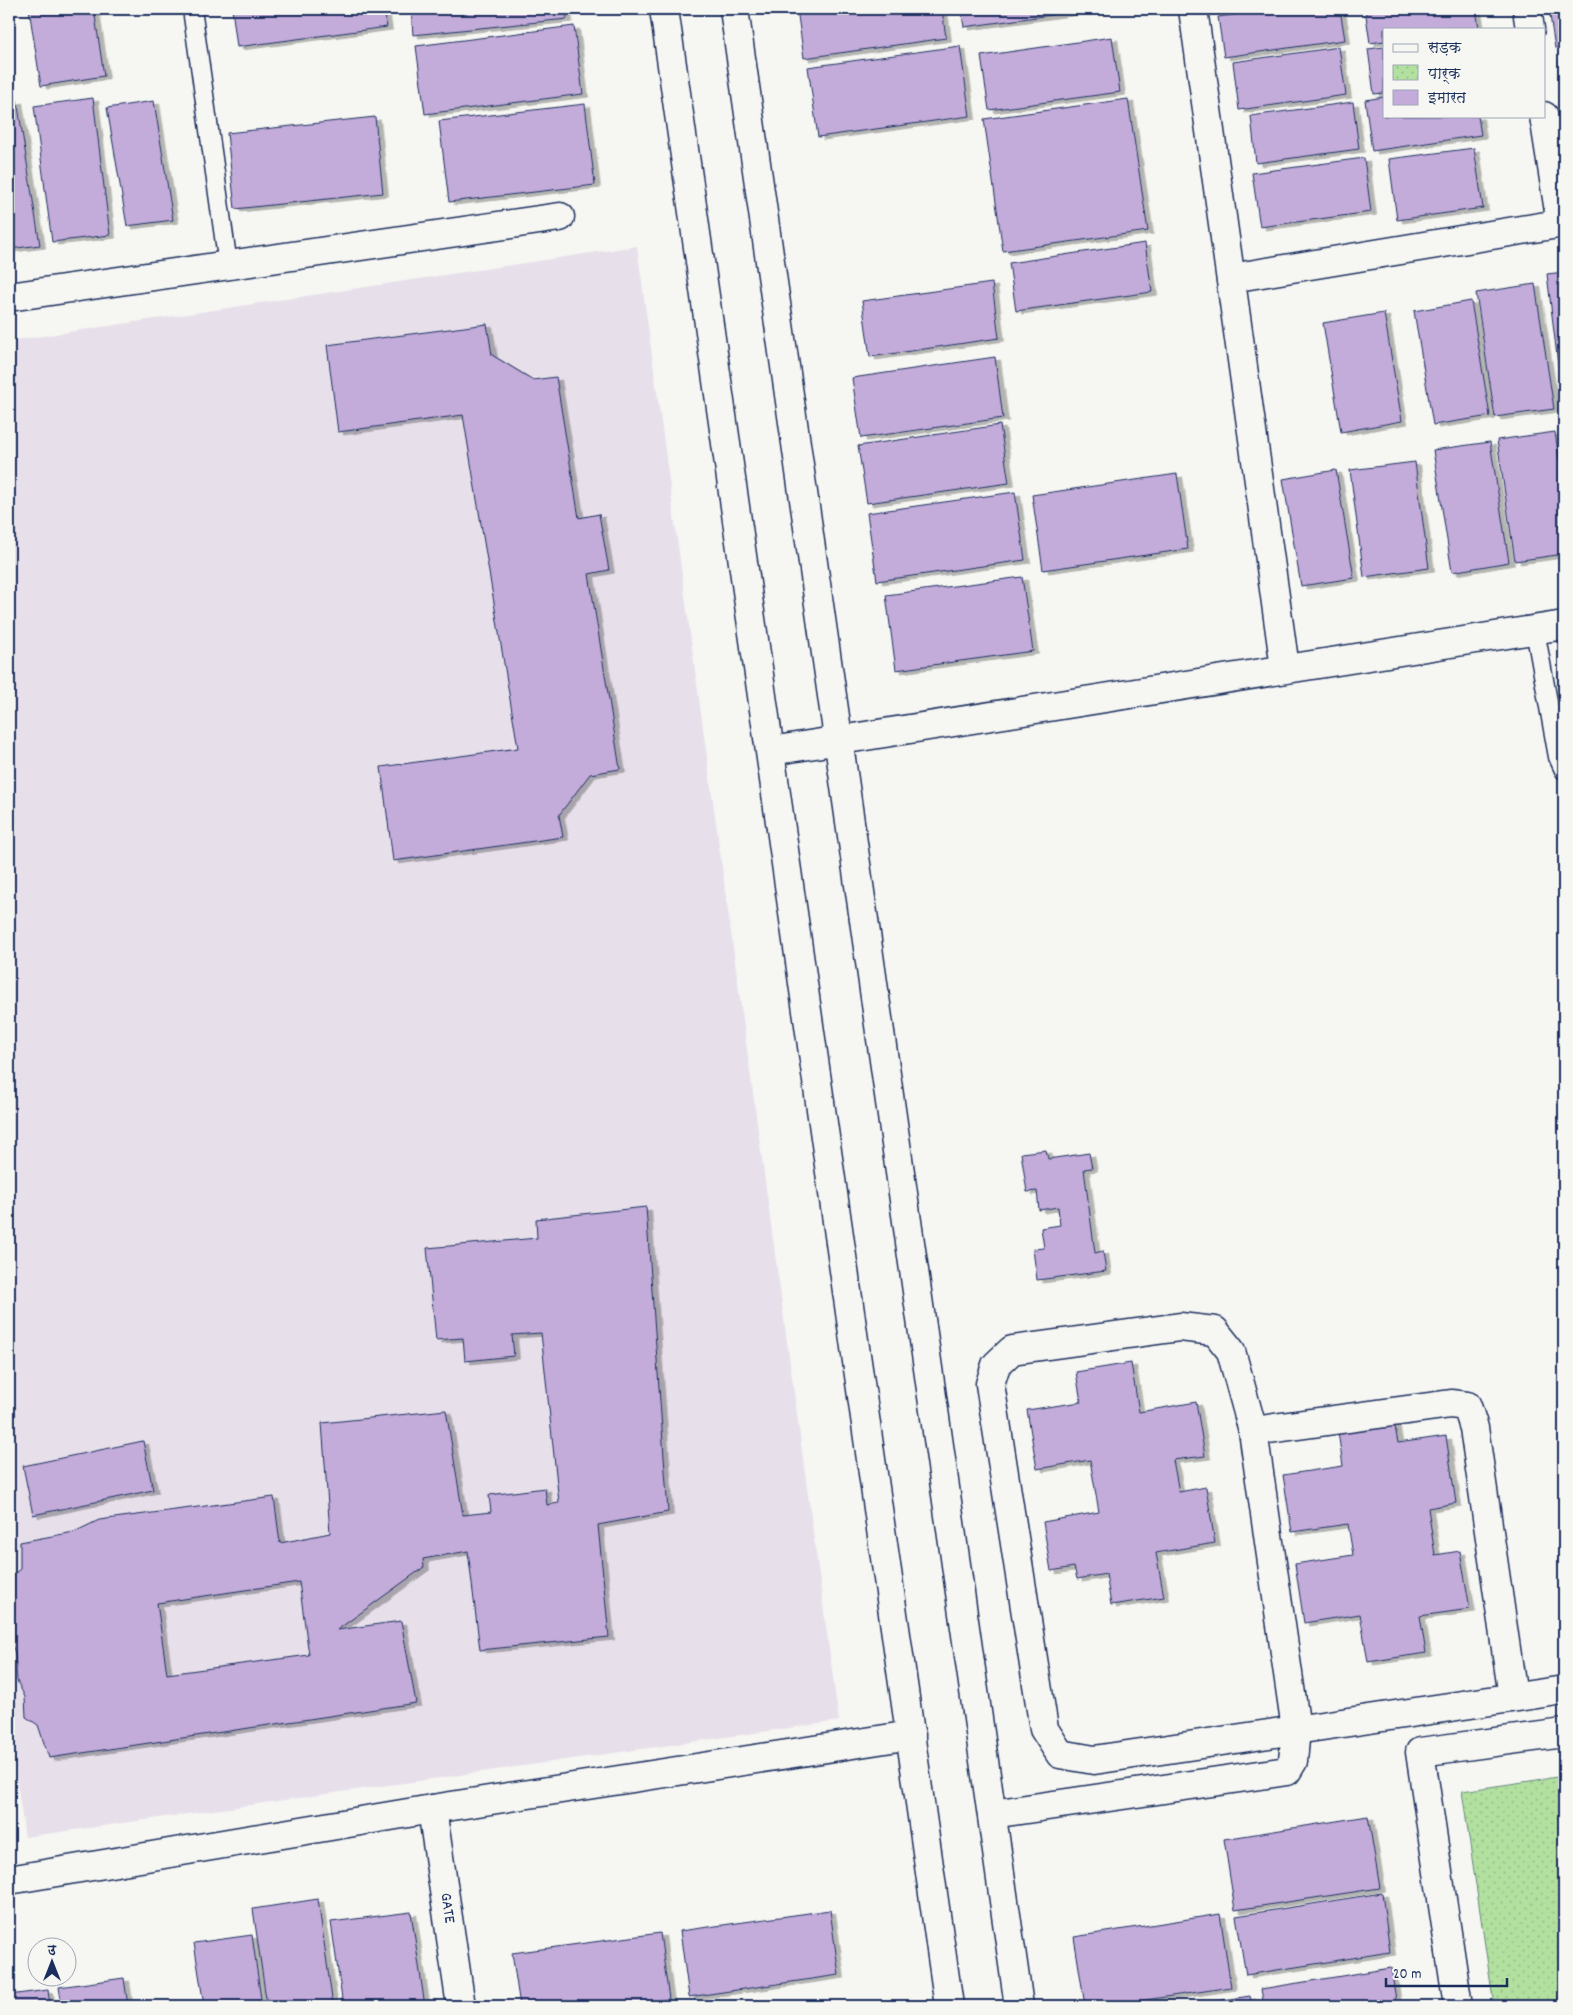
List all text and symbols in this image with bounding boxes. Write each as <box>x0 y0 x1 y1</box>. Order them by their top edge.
legend <box>1383 28 1546 118</box>
text: सड़क <box>1427 38 1462 60</box>
text: पार्क <box>1427 64 1461 86</box>
text: इमारत <box>1427 88 1467 110</box>
street label: GATE <box>433 1891 461 1925</box>
north arrow <box>28 1938 78 1988</box>
text: उ <box>47 1941 57 1961</box>
scale bar <box>1386 1955 1507 1987</box>
text: 20 m <box>1393 1964 1421 1986</box>

